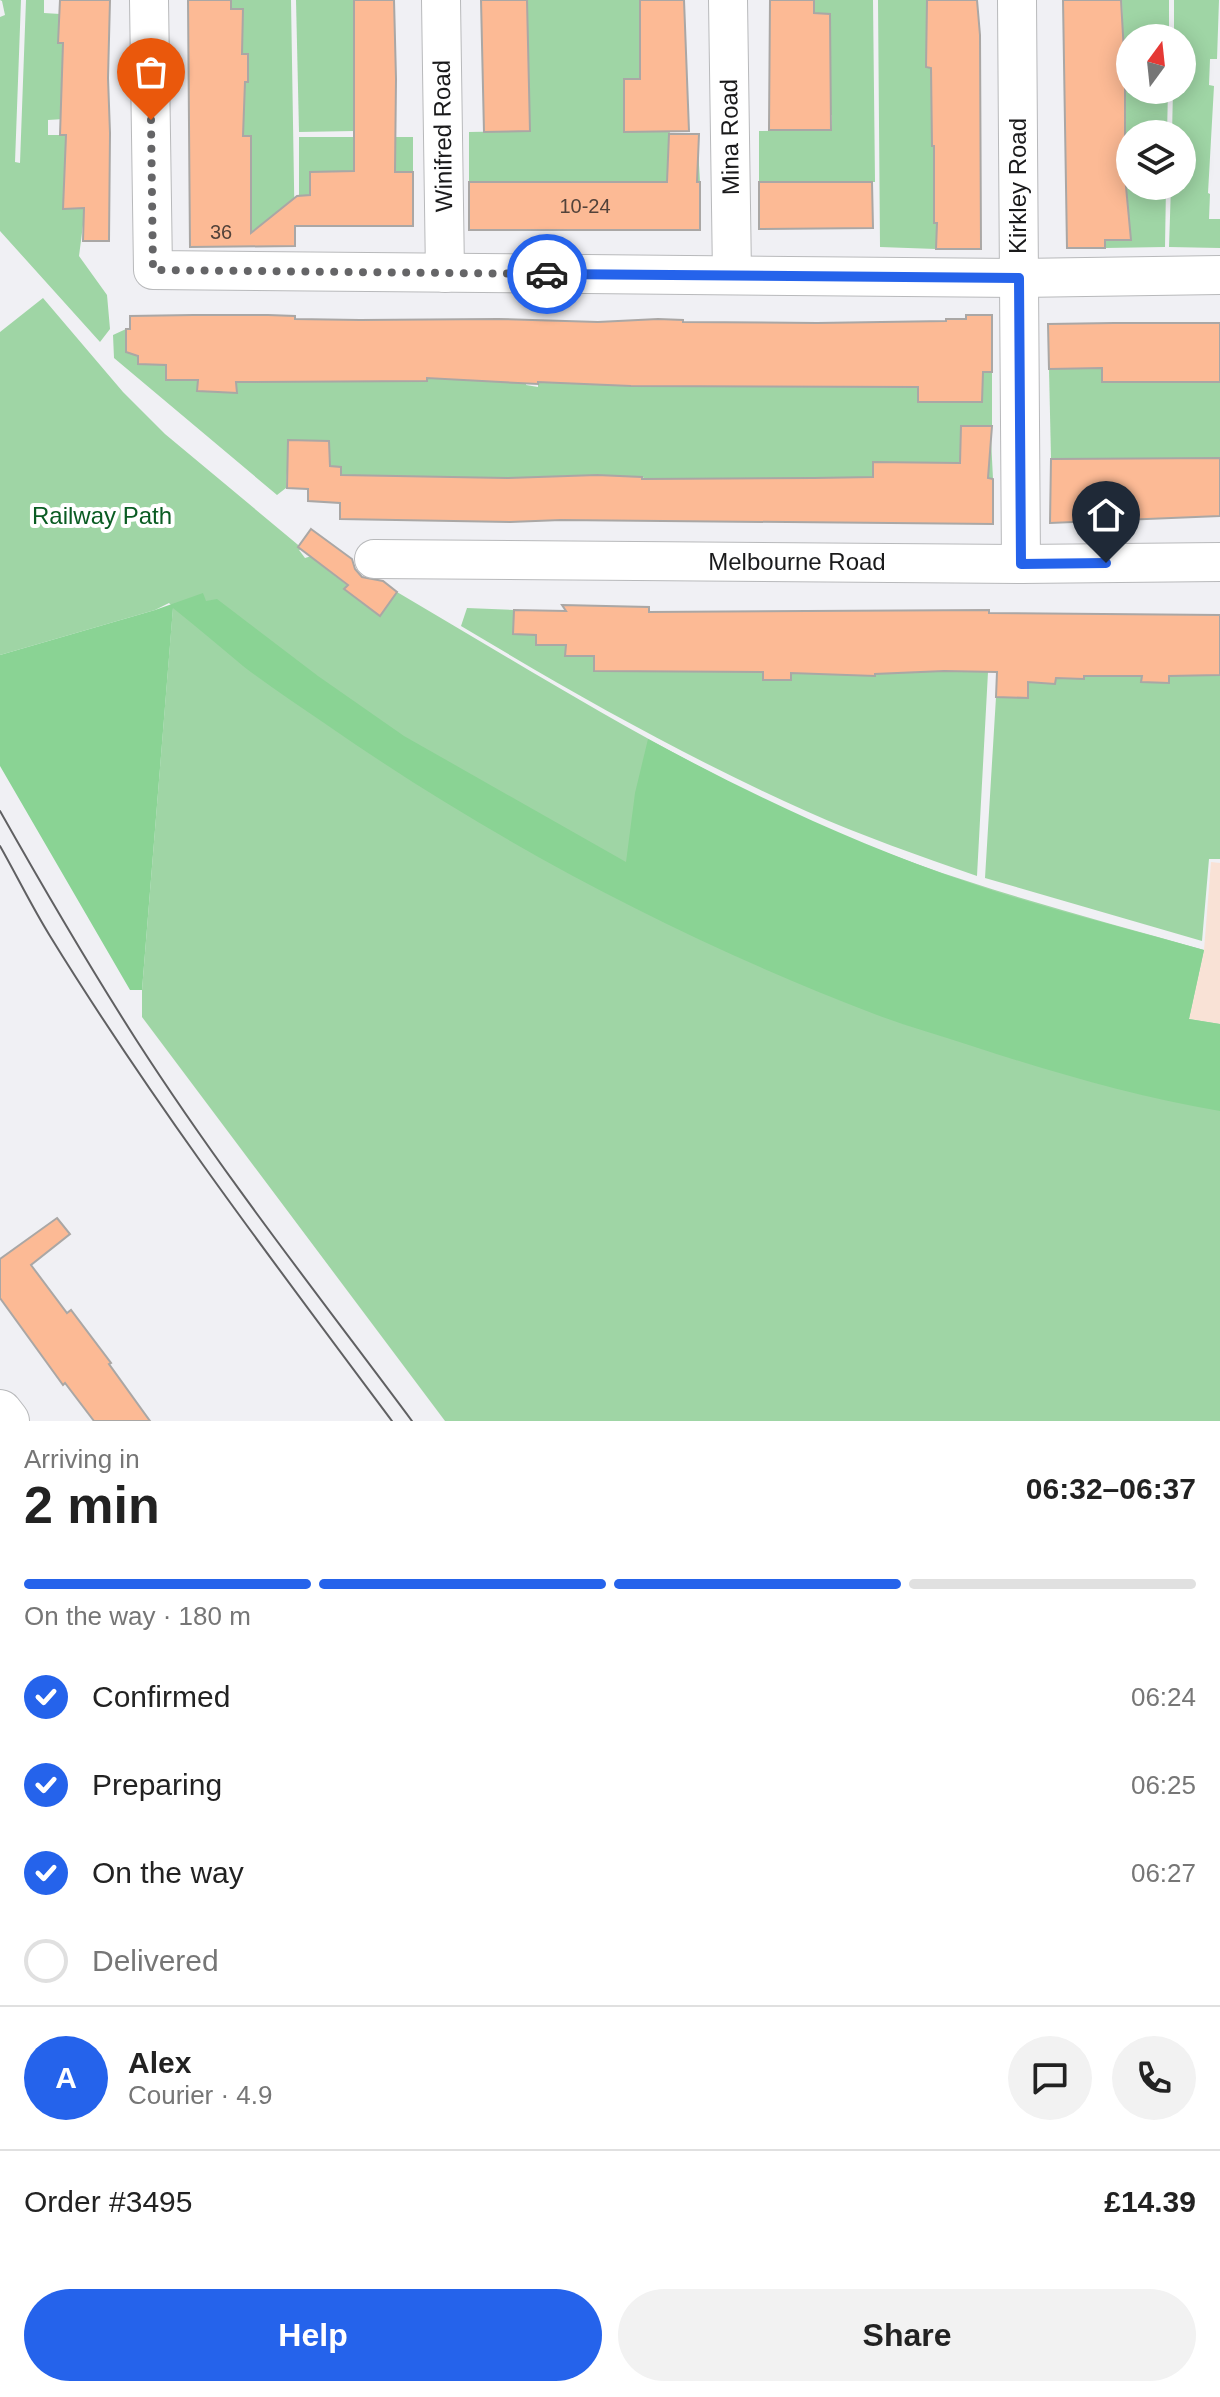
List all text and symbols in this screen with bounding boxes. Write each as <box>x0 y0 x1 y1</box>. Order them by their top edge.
north arrow <box>1116 24 1196 104</box>
map controls <box>1116 24 1196 200</box>
pin <box>117 38 185 120</box>
icon: bag <box>129 50 173 94</box>
street label: Winifred Road <box>428 60 457 212</box>
street label: Mina Road <box>715 79 744 195</box>
street label: Kirkley Road <box>1004 118 1031 254</box>
button: layers <box>1116 120 1196 200</box>
house number: 10-24 <box>559 195 611 217</box>
house number: 36 <box>210 221 232 243</box>
courier <box>507 234 587 314</box>
icon: car <box>525 252 569 296</box>
pin <box>1072 481 1140 563</box>
icon: home <box>1084 493 1128 537</box>
park label: Railway Path <box>32 502 172 529</box>
street label: Melbourne Road <box>708 548 886 575</box>
text: Arriving in <box>24 1444 140 1474</box>
text: 06:32–06:37 <box>1026 1472 1196 1505</box>
text: 2 min <box>24 1476 160 1534</box>
text: On the way · 180 m <box>24 1601 251 1631</box>
icon: check <box>24 1675 68 1719</box>
text: Confirmed <box>92 1680 230 1713</box>
text: 06:24 <box>1131 1682 1196 1712</box>
icon: check <box>24 1763 68 1807</box>
text: Preparing <box>92 1768 222 1801</box>
text: 06:25 <box>1131 1770 1196 1800</box>
icon: check <box>24 1851 68 1895</box>
text: On the way <box>92 1856 244 1889</box>
text: 06:27 <box>1131 1858 1196 1888</box>
text: Delivered <box>92 1944 219 1977</box>
button: chat <box>1008 2036 1092 2120</box>
button: phone <box>1112 2036 1196 2120</box>
text: Alex <box>128 2046 191 2079</box>
text: A <box>55 2061 77 2094</box>
text: Courier · 4.9 <box>128 2080 273 2110</box>
text: Order #3495 <box>24 2185 192 2218</box>
text: £14.39 <box>1104 2185 1196 2218</box>
button: Help <box>24 2289 602 2381</box>
button: Share <box>618 2289 1196 2381</box>

